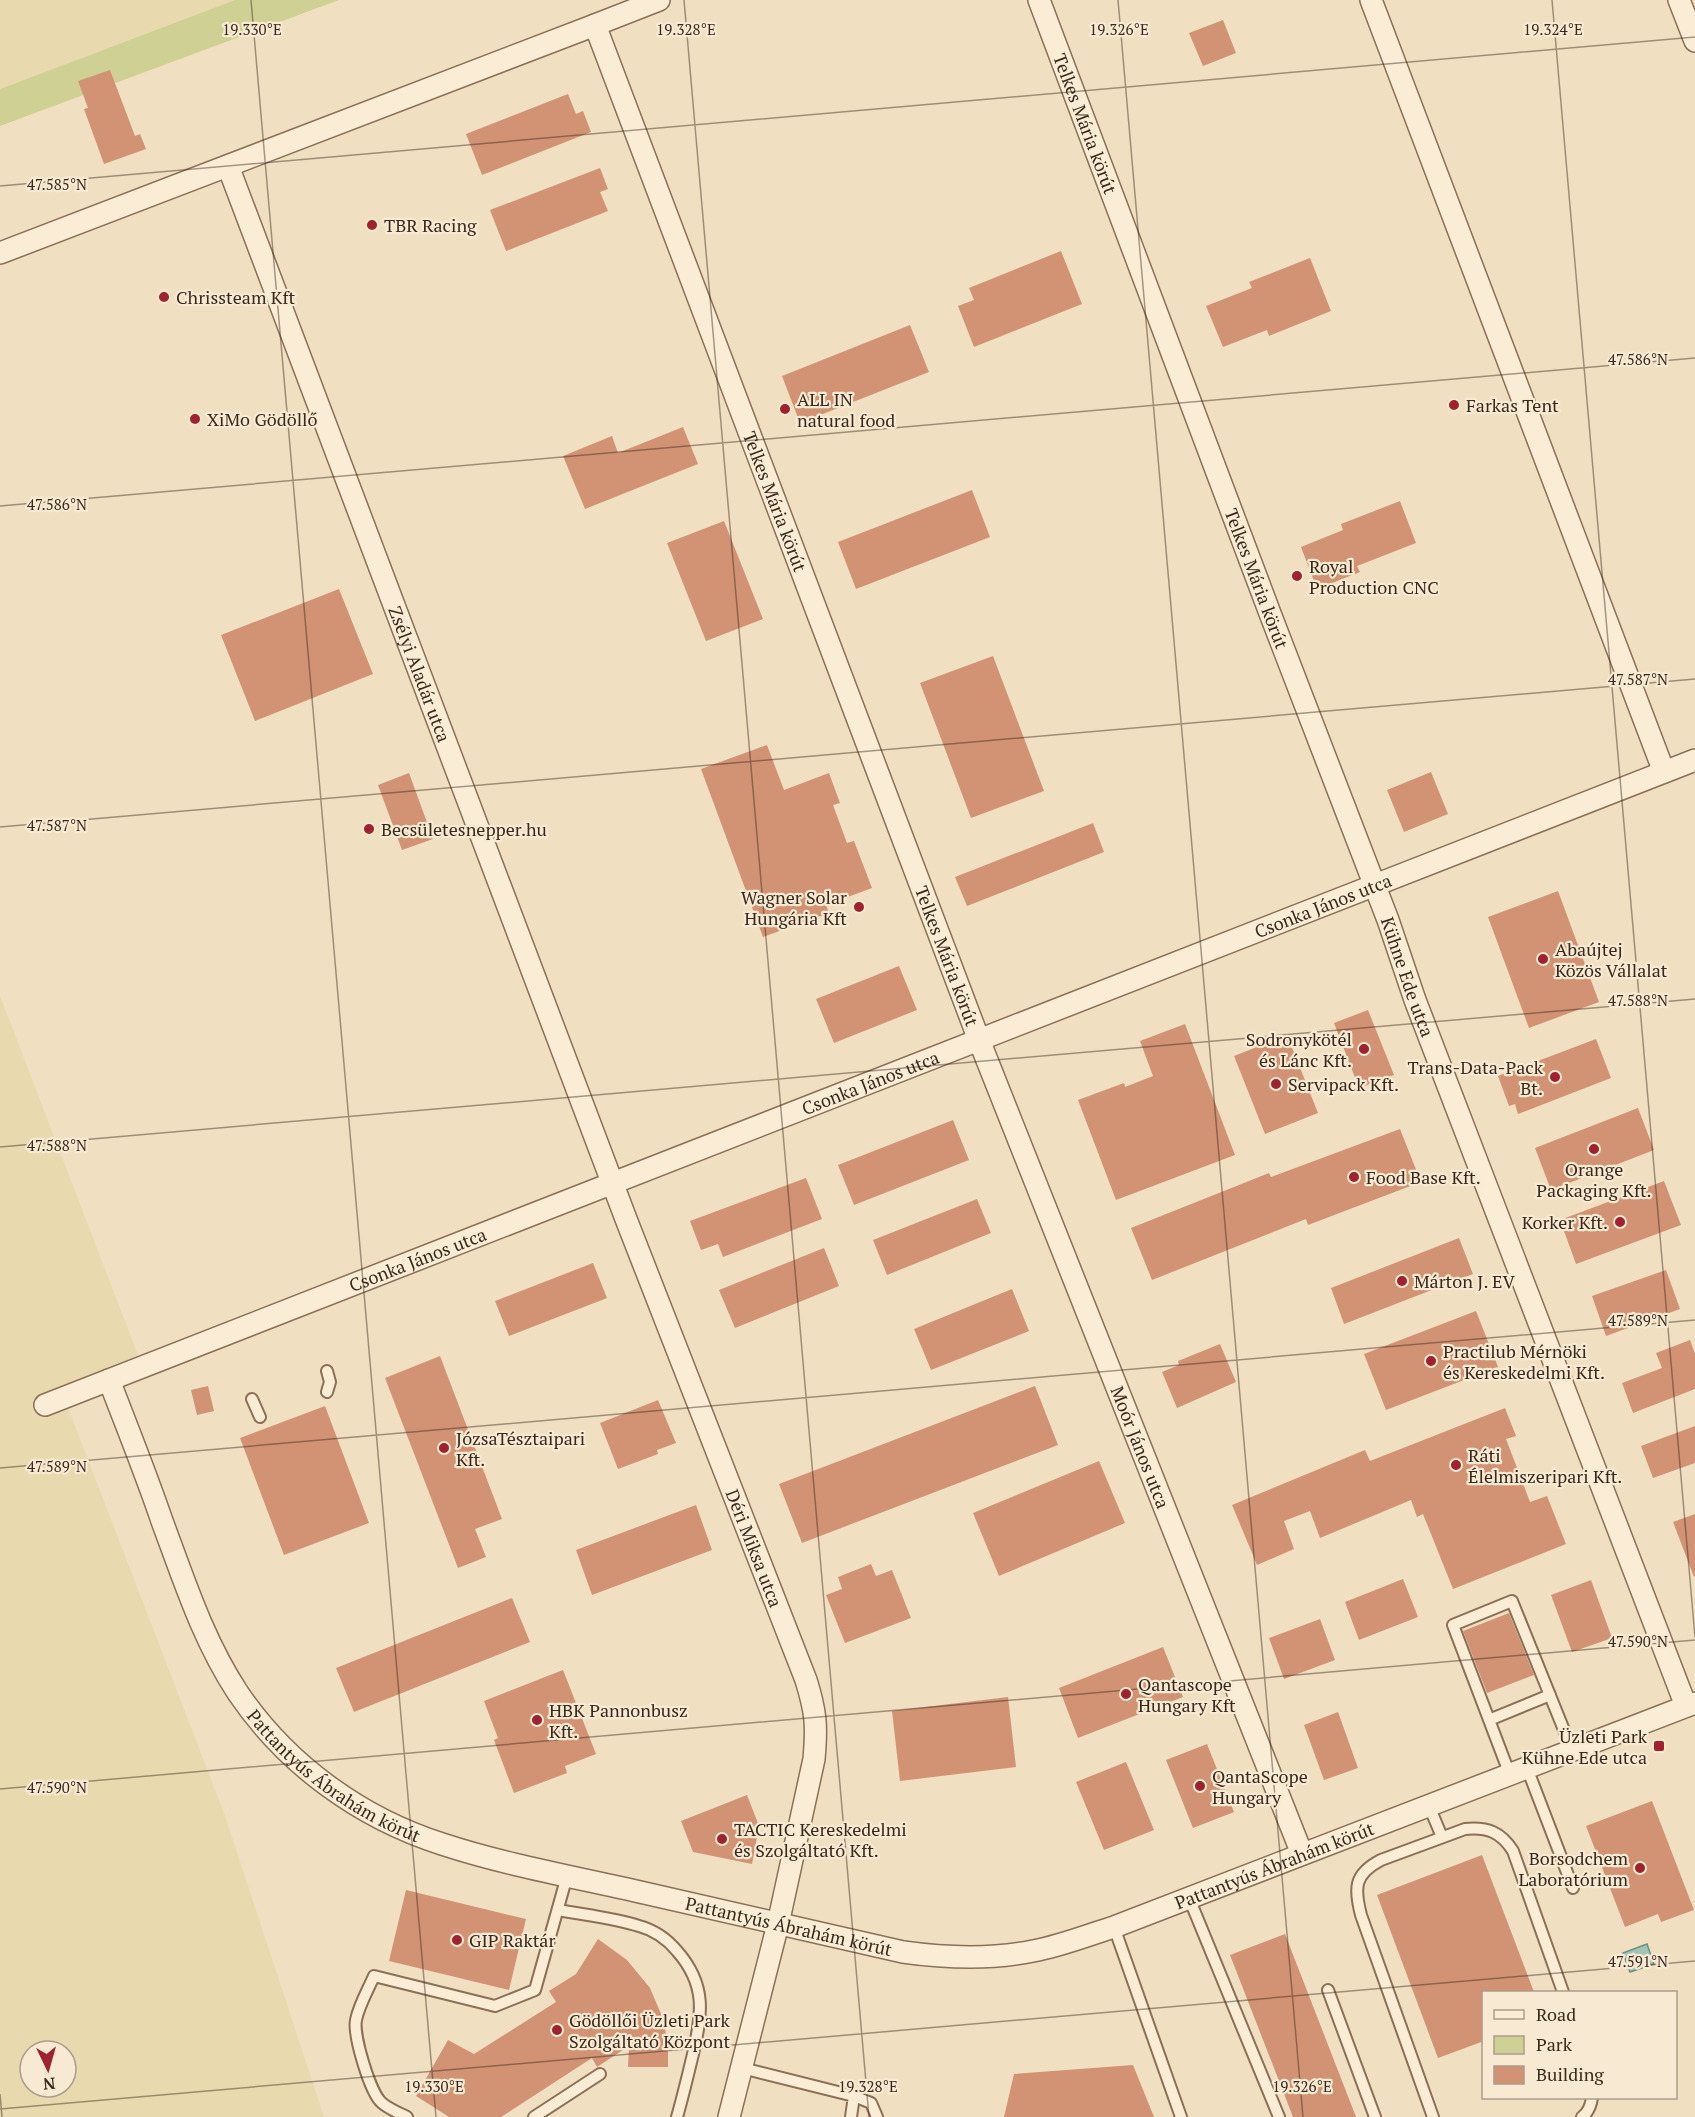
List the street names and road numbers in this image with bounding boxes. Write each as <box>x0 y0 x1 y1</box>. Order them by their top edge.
street label: Telkes Mária körút <box>1048 50 1123 197</box>
street label: Telkes Mária körút <box>738 428 813 575</box>
street label: Telkes Mária körút <box>1219 505 1294 652</box>
street label: Zsélyi Aladár utca <box>383 603 457 745</box>
street label: Csonka János utca <box>1251 868 1395 943</box>
street label: Telkes Mária körút <box>910 882 985 1030</box>
street label: Kühne Ede utca <box>1376 914 1440 1040</box>
street label: Csonka János utca <box>798 1045 942 1120</box>
street label: Csonka János utca <box>345 1222 490 1297</box>
street label: Moór János utca <box>1106 1383 1176 1512</box>
street label: Déri Miksa utca <box>721 1486 788 1611</box>
street label: Pattantyús Ábrahám körút <box>242 1704 424 1847</box>
street label: Pattantyús Ábrahám körút <box>1171 1816 1378 1915</box>
street label: Pattantyús Ábrahám körút <box>683 1891 895 1961</box>

